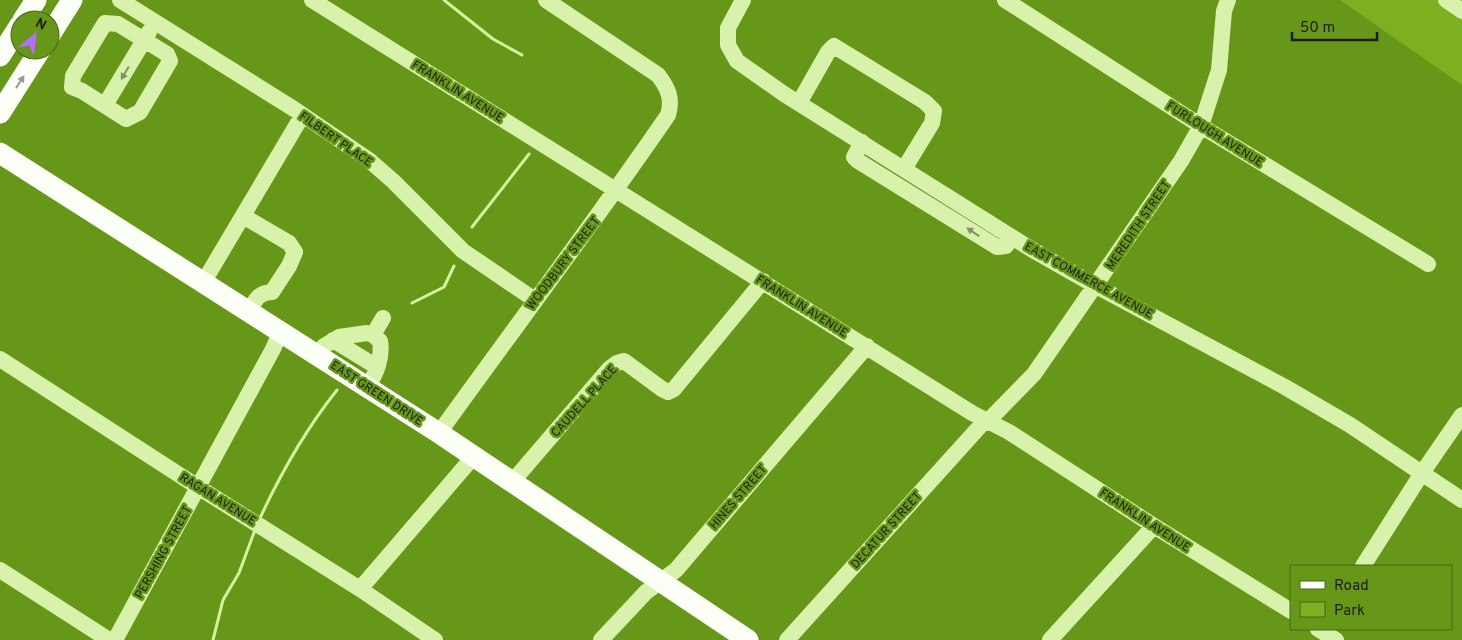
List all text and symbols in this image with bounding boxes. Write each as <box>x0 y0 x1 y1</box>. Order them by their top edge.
north arrow <box>10 10 60 60</box>
scale bar <box>1292 10 1377 42</box>
text: N <box>32 15 49 35</box>
text: 50 m <box>1300 19 1335 38</box>
street label: FRANKLIN AVENUE <box>409 57 506 127</box>
one-way arrow <box>120 66 129 79</box>
one-way arrow <box>16 75 25 88</box>
street label: FURLOUGH AVENUE <box>1163 99 1266 171</box>
street label: FILBERT PLACE <box>296 109 375 171</box>
street label: MEREDITH STREET <box>1103 178 1175 273</box>
street label: WOODBURY STREET <box>523 214 604 313</box>
one-way arrow <box>966 227 979 237</box>
street label: EAST COMMERCE AVENUE <box>1021 239 1156 323</box>
street label: FRANKLIN AVENUE <box>753 272 850 342</box>
street label: EAST GREEN DRIVE <box>327 358 426 430</box>
street label: CAUDELL PLACE <box>548 362 621 441</box>
street label: HINES STREET <box>706 462 771 533</box>
street label: RAGAN AVENUE <box>176 470 259 530</box>
street label: FRANKLIN AVENUE <box>1096 485 1193 556</box>
street label: DECATUR STREET <box>848 489 926 573</box>
street label: PERSHING STREET <box>132 503 196 602</box>
legend <box>1290 565 1452 630</box>
text: Road <box>1334 577 1369 596</box>
text: Park <box>1334 602 1365 621</box>

